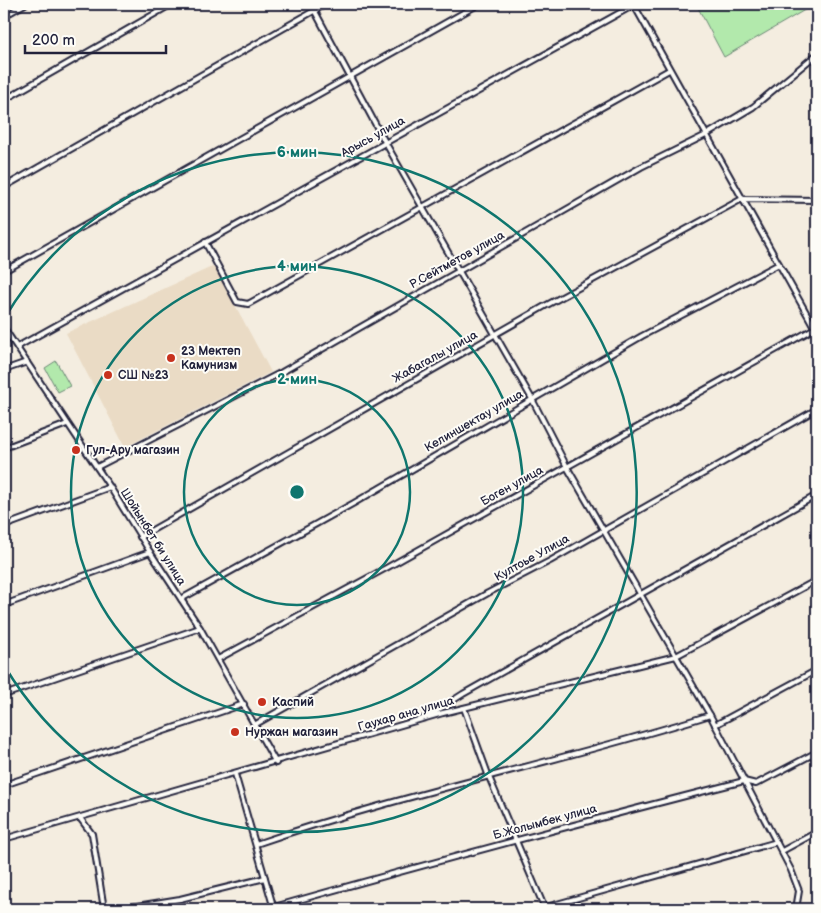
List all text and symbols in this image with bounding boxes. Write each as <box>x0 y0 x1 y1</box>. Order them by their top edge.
scale bar <box>25 22 166 54</box>
text: 200 m <box>32 31 75 50</box>
street label: Арысь улица <box>337 113 408 161</box>
text: 6 мин <box>277 143 317 162</box>
street label: Р.Сейтметов улица <box>407 228 507 292</box>
text: 4 мин <box>277 257 317 276</box>
street label: Жабагалы улица <box>390 327 480 387</box>
place label: 23 Мектеп Камунизм <box>181 344 241 373</box>
marker: 23 Мектеп Камунизм <box>165 352 177 364</box>
place label: СШ №23 <box>118 368 169 383</box>
marker: СШ №23 <box>102 369 114 381</box>
text: 2 мин <box>277 370 317 389</box>
street label: Келиншектау улица <box>422 387 526 455</box>
place label: Гул-Ару магазин <box>86 443 180 458</box>
marker: Гул-Ару магазин <box>70 444 82 456</box>
street label: Боген улица <box>478 463 546 509</box>
centre of rings <box>288 483 306 501</box>
street label: Шойынбет би улица <box>117 486 189 588</box>
street label: Култоье Улица <box>492 531 572 585</box>
street label: Гаухар ана улица <box>356 693 456 735</box>
place label: Каспий <box>272 695 314 710</box>
marker: Каспий <box>256 696 268 708</box>
place label: Нуржан магазин <box>245 725 338 740</box>
marker: Нуржан магазин <box>229 726 241 738</box>
street label: Б.Жолымбек улица <box>491 801 599 843</box>

